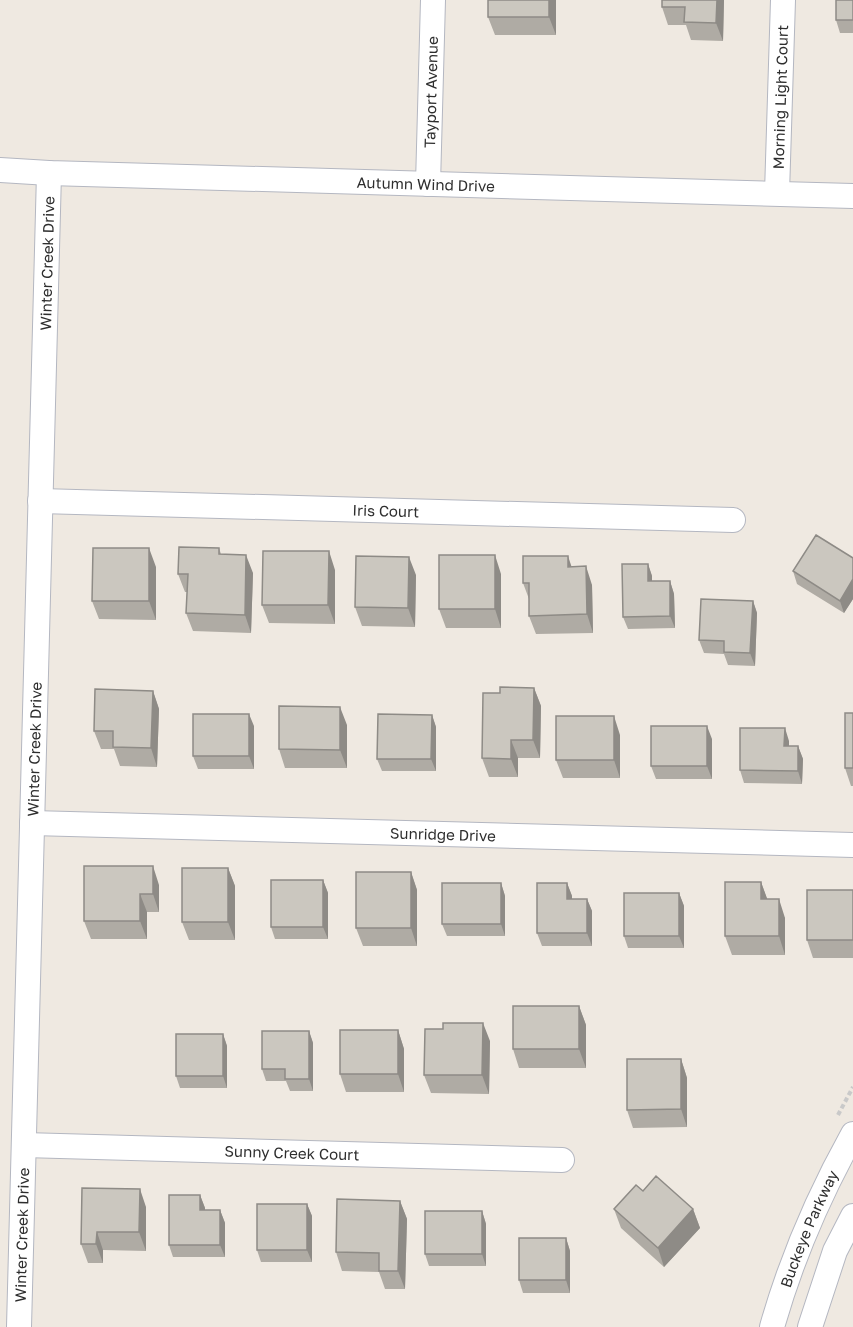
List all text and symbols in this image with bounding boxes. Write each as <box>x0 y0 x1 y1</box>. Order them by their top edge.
street label: Morning Light Court <box>769 25 791 170</box>
street label: Tayport Avenue <box>420 36 441 148</box>
street label: Autumn Wind Drive <box>356 173 495 195</box>
street label: Winter Creek Drive <box>36 196 57 331</box>
street label: Iris Court <box>352 501 420 520</box>
street label: Winter Creek Drive <box>23 681 45 817</box>
street label: Sunridge Drive <box>390 824 496 844</box>
street label: Sunny Creek Court <box>224 1142 360 1163</box>
street label: Winter Creek Drive <box>11 1167 32 1303</box>
street label: Buckeye Parkway <box>776 1167 842 1290</box>

